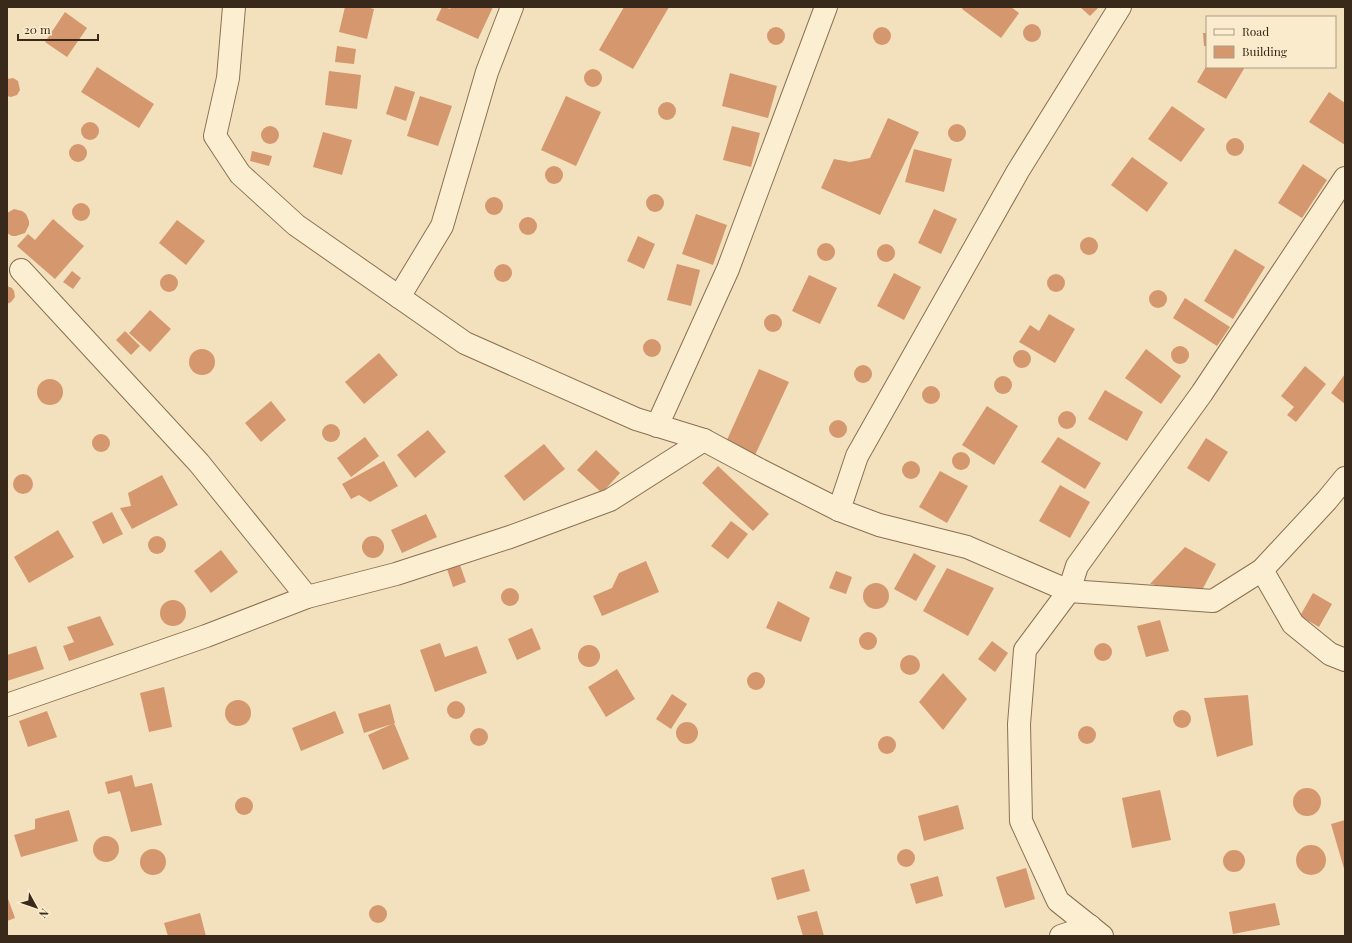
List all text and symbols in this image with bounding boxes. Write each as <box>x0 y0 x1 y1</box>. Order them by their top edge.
scale bar <box>18 16 98 42</box>
legend <box>1206 16 1336 68</box>
text: 20 m <box>24 21 51 37</box>
text: Road <box>1242 23 1269 39</box>
text: Building <box>1242 43 1288 59</box>
north arrow <box>16 887 56 927</box>
text: N <box>36 906 52 922</box>

